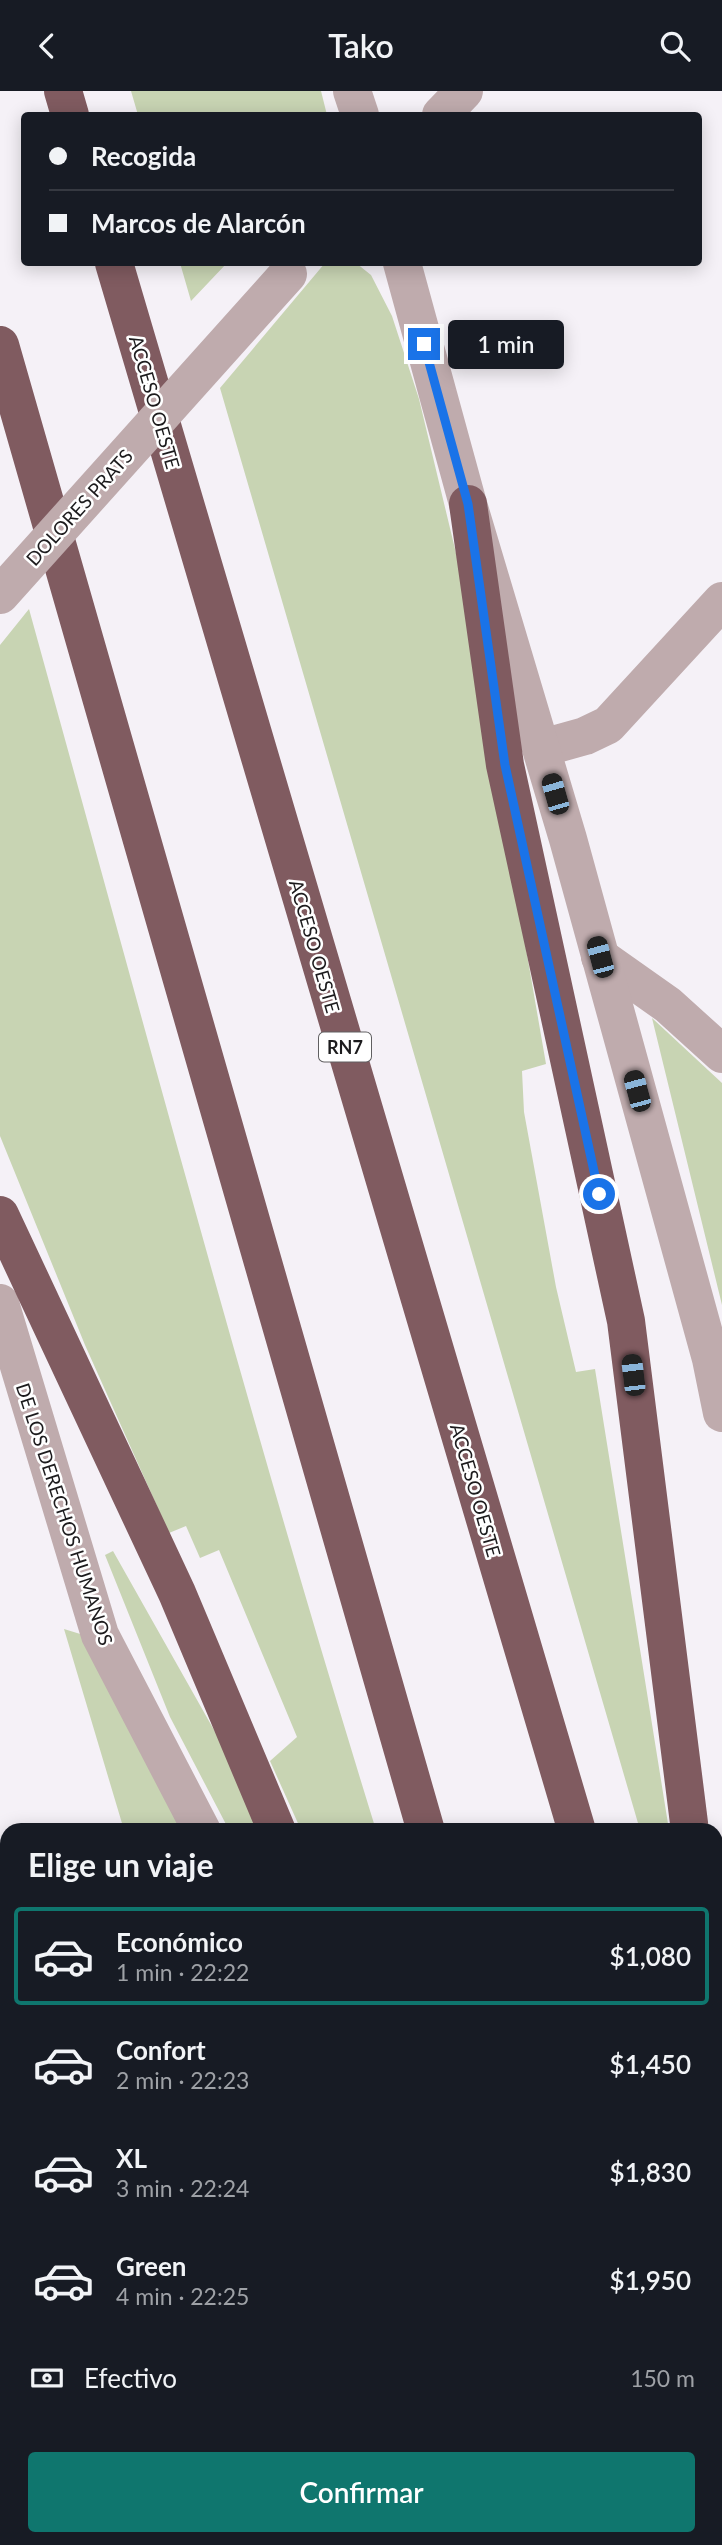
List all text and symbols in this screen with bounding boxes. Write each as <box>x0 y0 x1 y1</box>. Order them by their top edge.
text: Tako <box>328 26 394 65</box>
icon: back <box>28 27 66 65</box>
icon: search <box>656 27 694 65</box>
text: Recogida <box>91 140 196 172</box>
text: Marcos de Alarcón <box>91 207 306 239</box>
callout: 1 min <box>448 320 564 369</box>
route end <box>408 328 440 360</box>
text: 1 min <box>478 330 534 358</box>
street label: ACCESO OESTE <box>125 333 185 471</box>
street label: DOLORES PRATS <box>21 444 137 570</box>
car <box>540 771 571 817</box>
street label: ACCESO OESTE <box>285 877 345 1015</box>
car <box>585 934 616 980</box>
road number: RN7 <box>319 1033 371 1062</box>
car <box>622 1068 653 1114</box>
route start <box>583 1178 615 1210</box>
car <box>621 1353 646 1397</box>
street label: DE LOS DERECHOS HUMANOS <box>12 1380 118 1648</box>
street label: ACCESO OESTE <box>446 1421 506 1559</box>
text: Elige un viaje <box>28 1845 213 1884</box>
icon: car <box>32 1925 95 1988</box>
text: Económico <box>116 1926 243 1958</box>
text: $1,080 <box>610 1940 691 1972</box>
text: 1 min · 22:22 <box>116 1958 249 1986</box>
icon: car <box>32 2033 95 2096</box>
text: Confort <box>116 2034 206 2066</box>
text: $1,450 <box>610 2048 691 2080</box>
text: 2 min · 22:23 <box>116 2066 249 2094</box>
icon: car <box>32 2141 95 2204</box>
text: XL <box>116 2142 147 2174</box>
text: $1,830 <box>610 2156 691 2188</box>
text: 3 min · 22:24 <box>116 2174 249 2202</box>
icon: car <box>32 2249 95 2312</box>
text: Green <box>116 2250 186 2282</box>
text: $1,950 <box>610 2264 691 2296</box>
text: 4 min · 22:25 <box>116 2282 249 2310</box>
icon: cash <box>28 2359 66 2397</box>
text: Efectivo <box>84 2362 177 2394</box>
text: 150 m <box>630 2364 695 2392</box>
button: Confirmar <box>28 2452 695 2532</box>

